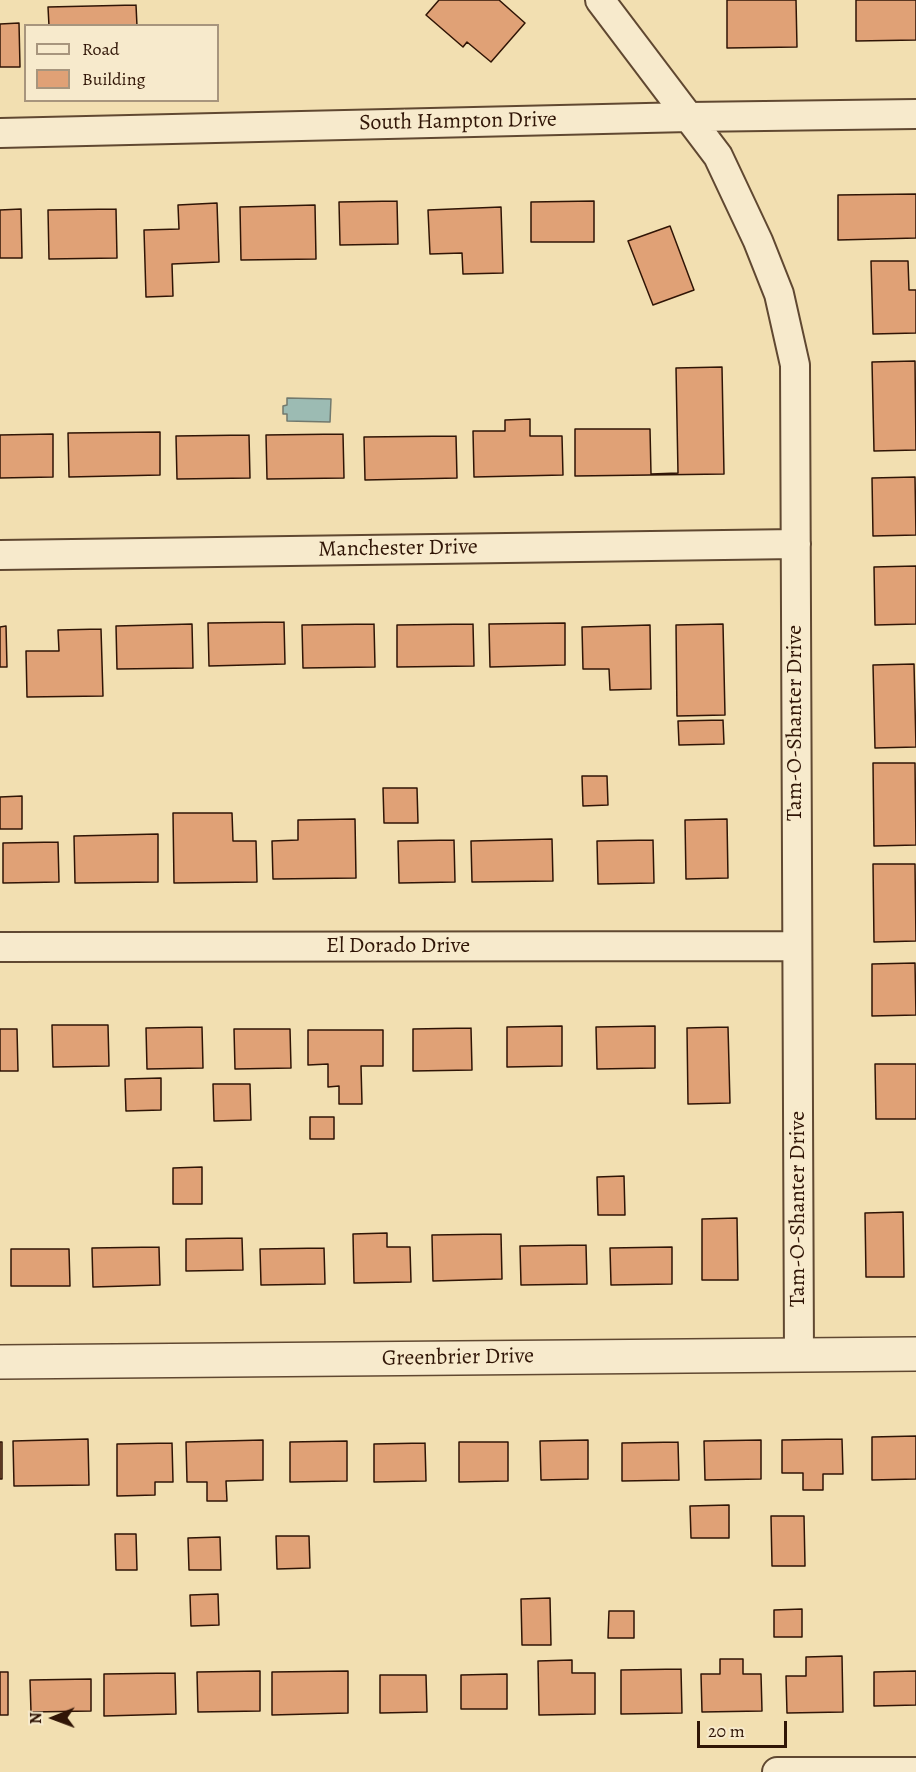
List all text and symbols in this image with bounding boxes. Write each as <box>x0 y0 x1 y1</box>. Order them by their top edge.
legend <box>24 24 219 102</box>
text: Road <box>82 37 119 61</box>
text: Building <box>82 67 146 91</box>
street label: South Hampton Drive <box>359 107 557 137</box>
street label: Manchester Drive <box>318 534 478 564</box>
street label: Tam-O-Shanter Drive <box>783 625 809 821</box>
street label: El Dorado Drive <box>326 934 470 960</box>
street label: Tam-O-Shanter Drive <box>786 1111 812 1307</box>
street label: Greenbrier Drive <box>382 1343 534 1373</box>
north arrow <box>24 1688 84 1748</box>
scale bar <box>700 1709 790 1747</box>
text: N <box>25 1712 47 1724</box>
text: 20 m <box>708 1719 745 1743</box>

